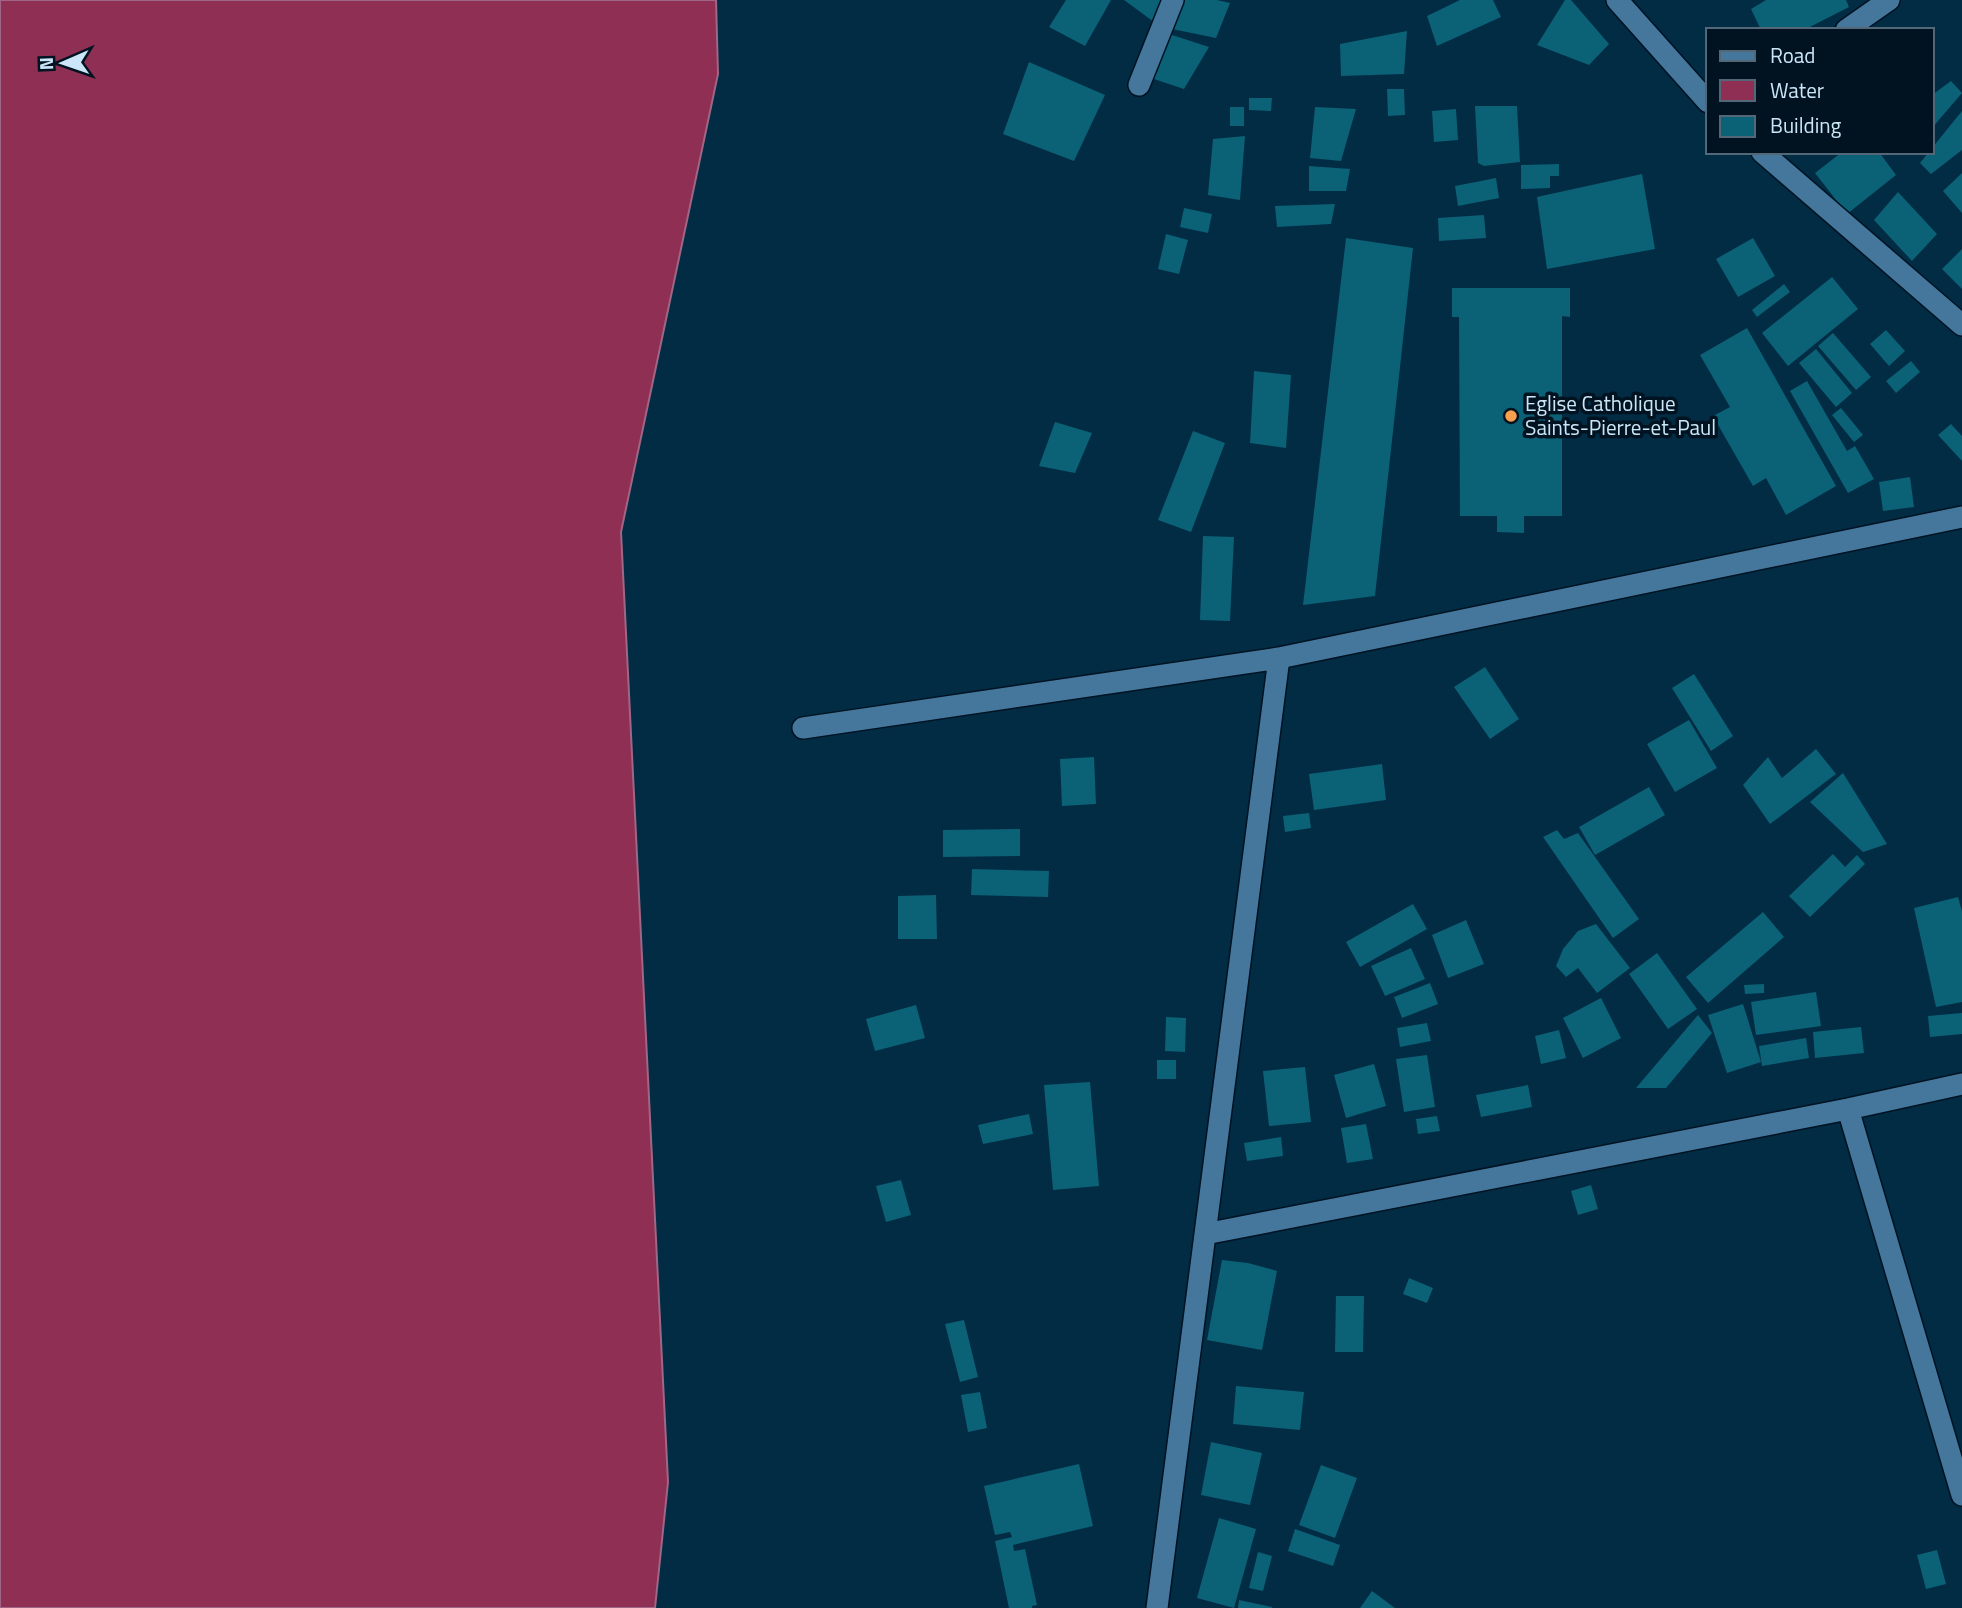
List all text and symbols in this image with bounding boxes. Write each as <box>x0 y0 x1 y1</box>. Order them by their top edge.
north arrow <box>28 28 98 98</box>
legend <box>1706 28 1934 154</box>
text: Road <box>1770 39 1815 71</box>
text: N <box>31 57 60 71</box>
text: Water <box>1770 74 1824 106</box>
text: Building <box>1770 109 1842 141</box>
place label: Eglise Catholique Saints-Pierre-et-Paul <box>1525 387 1716 443</box>
marker: Eglise Catholique Saints-Pierre-et-Paul <box>1503 408 1519 424</box>

